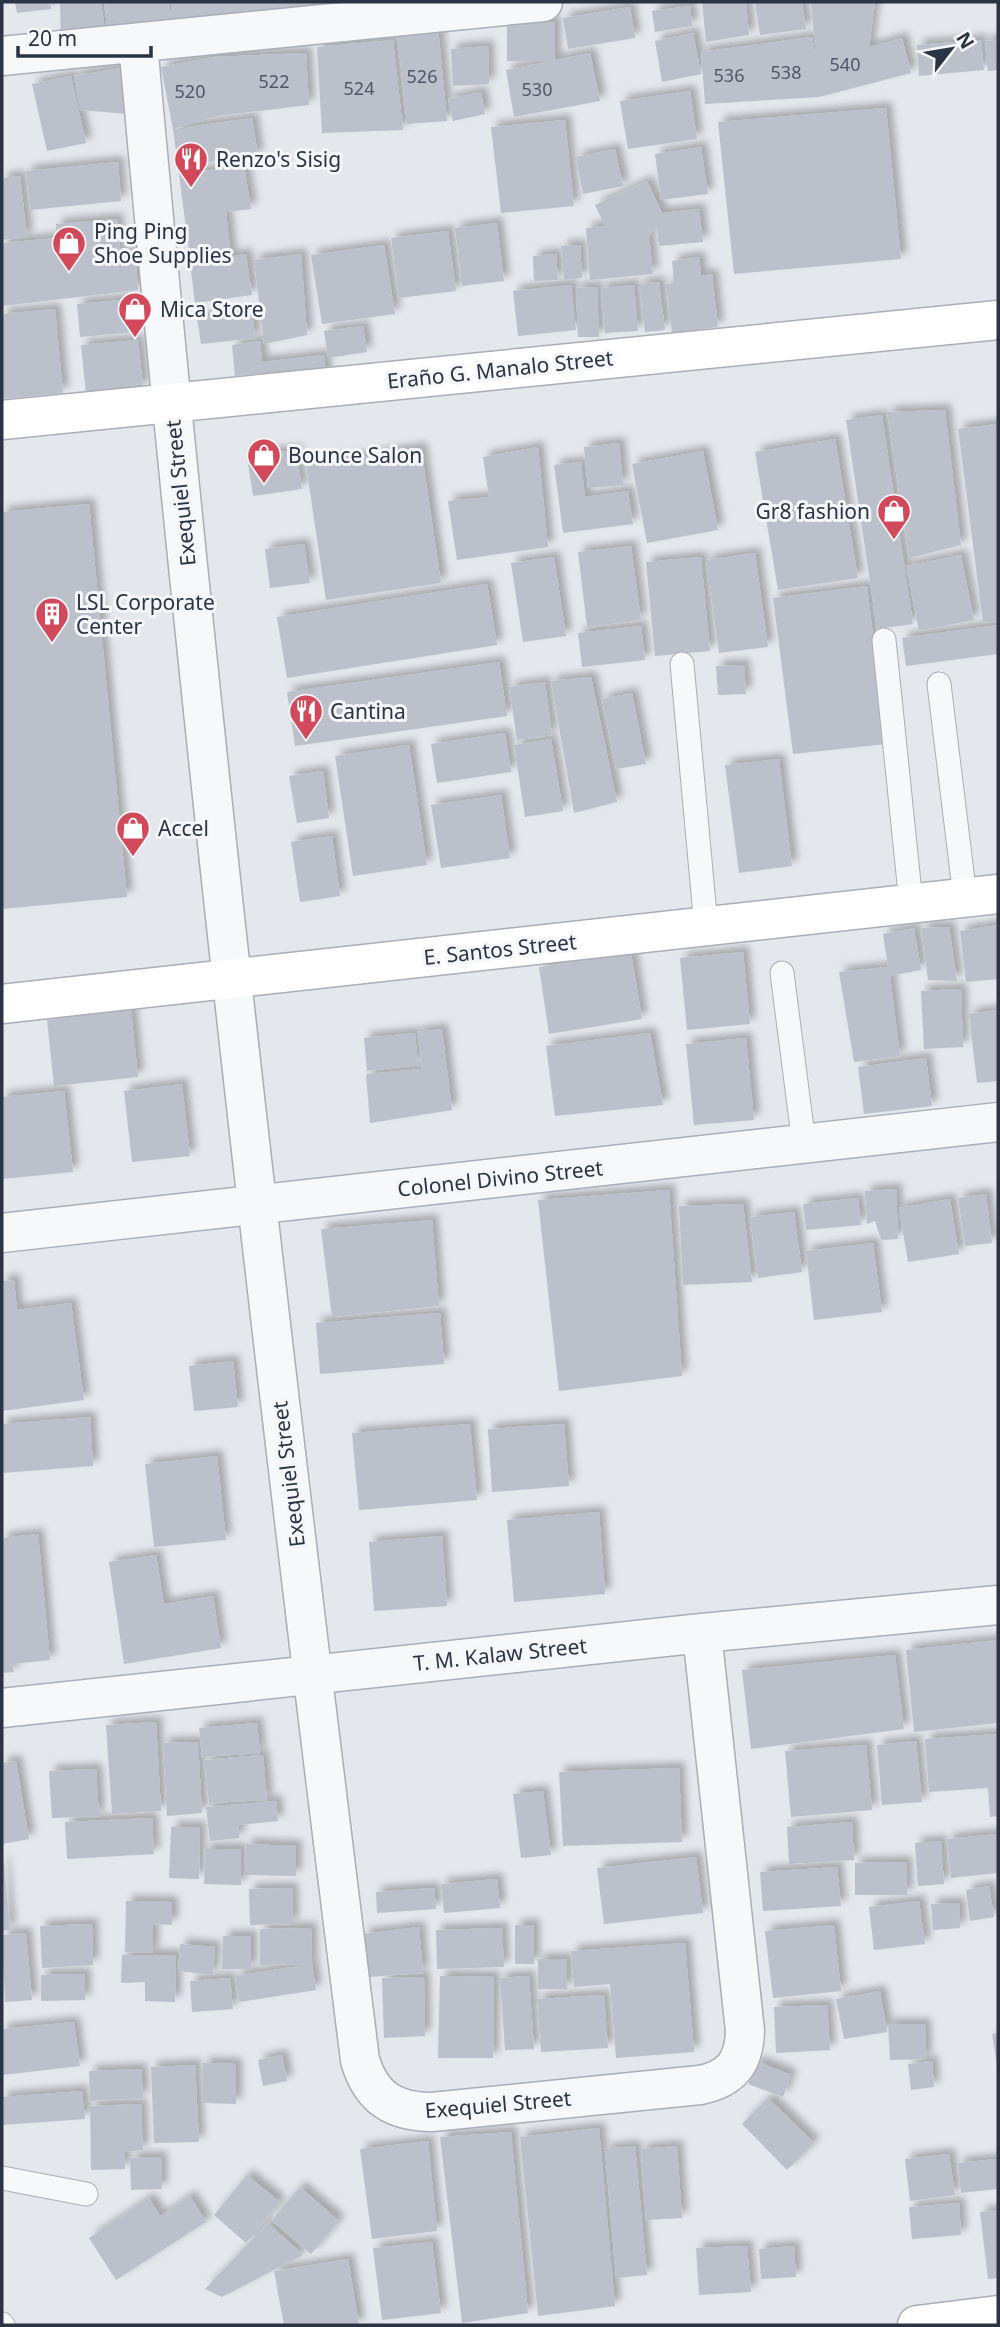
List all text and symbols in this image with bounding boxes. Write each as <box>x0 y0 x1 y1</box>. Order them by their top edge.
scale bar <box>18 14 150 58</box>
north arrow <box>916 14 986 84</box>
text: 20 m <box>28 24 77 52</box>
text: N <box>950 27 981 54</box>
house number: 540 <box>830 52 860 76</box>
house number: 538 <box>771 60 801 84</box>
house number: 536 <box>714 63 744 87</box>
house number: 526 <box>407 64 437 88</box>
house number: 522 <box>259 69 289 93</box>
house number: 524 <box>344 76 374 100</box>
house number: 530 <box>522 77 552 101</box>
house number: 520 <box>175 79 205 103</box>
restaurant icon: Renzo's Sisig <box>172 140 210 189</box>
place label: Renzo's Sisig <box>216 145 341 173</box>
place label: Ping Ping Shoe Supplies <box>94 217 232 269</box>
shop icon: Ping Ping Shoe Supplies <box>50 224 88 273</box>
shop icon: Mica Store <box>116 290 154 339</box>
place label: Mica Store <box>160 295 264 323</box>
street label: Eraño G. Manalo Street <box>386 343 615 395</box>
street label: Exequiel Street <box>158 418 202 567</box>
shop icon: Bounce Salon <box>245 436 283 485</box>
place label: Bounce Salon <box>288 441 422 469</box>
shop icon: Gr8 fashion <box>875 492 913 541</box>
place label: Gr8 fashion <box>755 497 870 525</box>
place label: LSL Corporate Center <box>76 588 215 640</box>
building icon: LSL Corporate Center <box>33 595 71 644</box>
restaurant icon: Cantina <box>287 692 325 741</box>
place label: Cantina <box>330 697 406 725</box>
shop icon: Accel <box>114 809 152 858</box>
place label: Accel <box>158 814 209 842</box>
street label: E. Santos Street <box>422 927 578 971</box>
street label: Colonel Divino Street <box>396 1153 605 1203</box>
street label: Exequiel Street <box>265 1399 311 1549</box>
street label: T. M. Kalaw Street <box>412 1631 589 1677</box>
street label: Exequiel Street <box>424 2084 573 2124</box>

